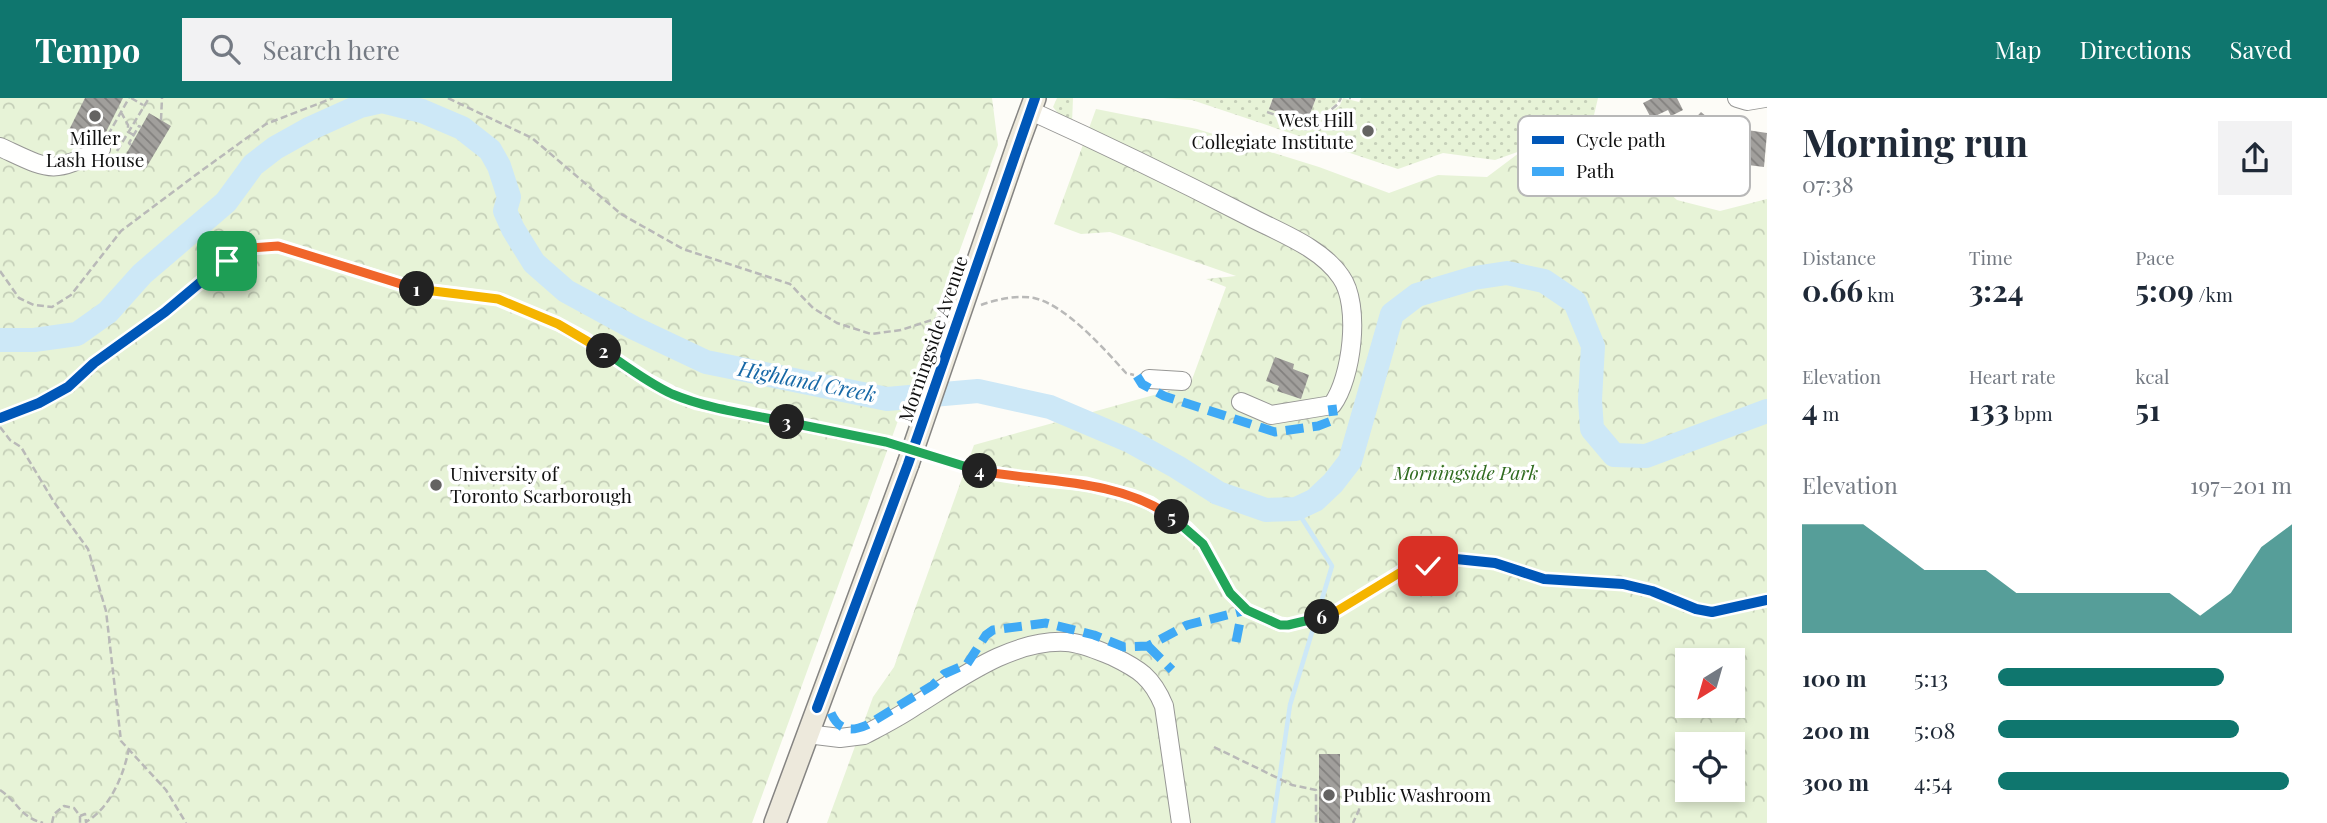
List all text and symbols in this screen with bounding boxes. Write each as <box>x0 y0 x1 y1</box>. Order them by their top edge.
search box <box>182 18 672 81</box>
text: Tempo <box>35 27 140 71</box>
icon: search <box>206 30 244 68</box>
text: Search here <box>262 32 400 67</box>
text: Map <box>1995 33 2041 65</box>
text: Directions <box>2079 33 2192 65</box>
text: Saved <box>2230 33 2292 65</box>
place label: West Hill Collegiate Institute <box>1192 106 1355 154</box>
marker: Miller Lash House <box>87 108 103 124</box>
legend <box>1518 116 1750 196</box>
text: Morning run <box>1802 116 2028 167</box>
button: share <box>2218 121 2292 195</box>
marker: West Hill Collegiate Institute <box>1360 123 1376 139</box>
place label: Miller Lash House <box>46 124 144 172</box>
text: Cycle path <box>1576 126 1666 152</box>
text: Path <box>1576 157 1614 183</box>
text: 07:38 <box>1802 168 1854 199</box>
pin <box>197 231 257 291</box>
icon: arrive <box>208 242 246 280</box>
text: Distance <box>1802 244 1876 270</box>
text: Time <box>1969 244 2013 270</box>
text: Pace <box>2135 244 2175 270</box>
street label: Morningside Avenue <box>891 252 973 425</box>
text: 0.66 <box>1802 270 1863 310</box>
text: 3:24 <box>1969 270 2024 310</box>
text: 5:09 <box>2135 270 2194 310</box>
pin: 1 <box>400 272 434 306</box>
text: 1 <box>413 275 420 301</box>
text: km <box>1863 281 1895 307</box>
text: /km <box>2194 281 2233 307</box>
pin: 2 <box>586 334 622 368</box>
text: 2 <box>599 337 608 363</box>
water label: Highland Creek <box>735 353 879 407</box>
text: Elevation <box>1802 363 1881 389</box>
text: Heart rate <box>1969 363 2056 389</box>
text: kcal <box>2135 363 2169 389</box>
text: 4 <box>1802 389 1818 429</box>
text: 133 <box>1969 389 2009 429</box>
text: 51 <box>2135 389 2161 429</box>
text: m <box>1818 400 1839 426</box>
text: bpm <box>2009 400 2053 426</box>
pin: 3 <box>770 404 804 440</box>
text: 3 <box>782 408 791 434</box>
pin: 4 <box>962 454 998 488</box>
text: 4 <box>974 457 985 483</box>
park label: Morningside Park <box>1393 459 1539 485</box>
place label: University of Toronto Scarborough <box>450 460 632 508</box>
text: Elevation <box>1802 469 1898 500</box>
text: 197–201 m <box>2190 469 2292 500</box>
marker: University of Toronto Scarborough <box>428 477 444 493</box>
pin: 5 <box>1154 500 1190 534</box>
text: 5 <box>1167 503 1176 529</box>
pin <box>1398 536 1458 596</box>
icon: check <box>1409 547 1447 585</box>
pin: 6 <box>1304 600 1340 634</box>
text: 6 <box>1316 603 1327 629</box>
north arrow <box>1675 648 1745 718</box>
map controls <box>1675 648 1745 802</box>
text: 100 m <box>1802 662 1867 693</box>
text: 5:13 <box>1914 662 1948 693</box>
text: 200 m <box>1802 714 1870 745</box>
text: 5:08 <box>1914 714 1955 745</box>
button: locate <box>1675 732 1745 802</box>
text: 300 m <box>1802 766 1869 797</box>
text: 4:54 <box>1914 766 1952 797</box>
place label: Public Washroom <box>1343 781 1491 807</box>
marker: Public Washroom <box>1321 787 1337 803</box>

